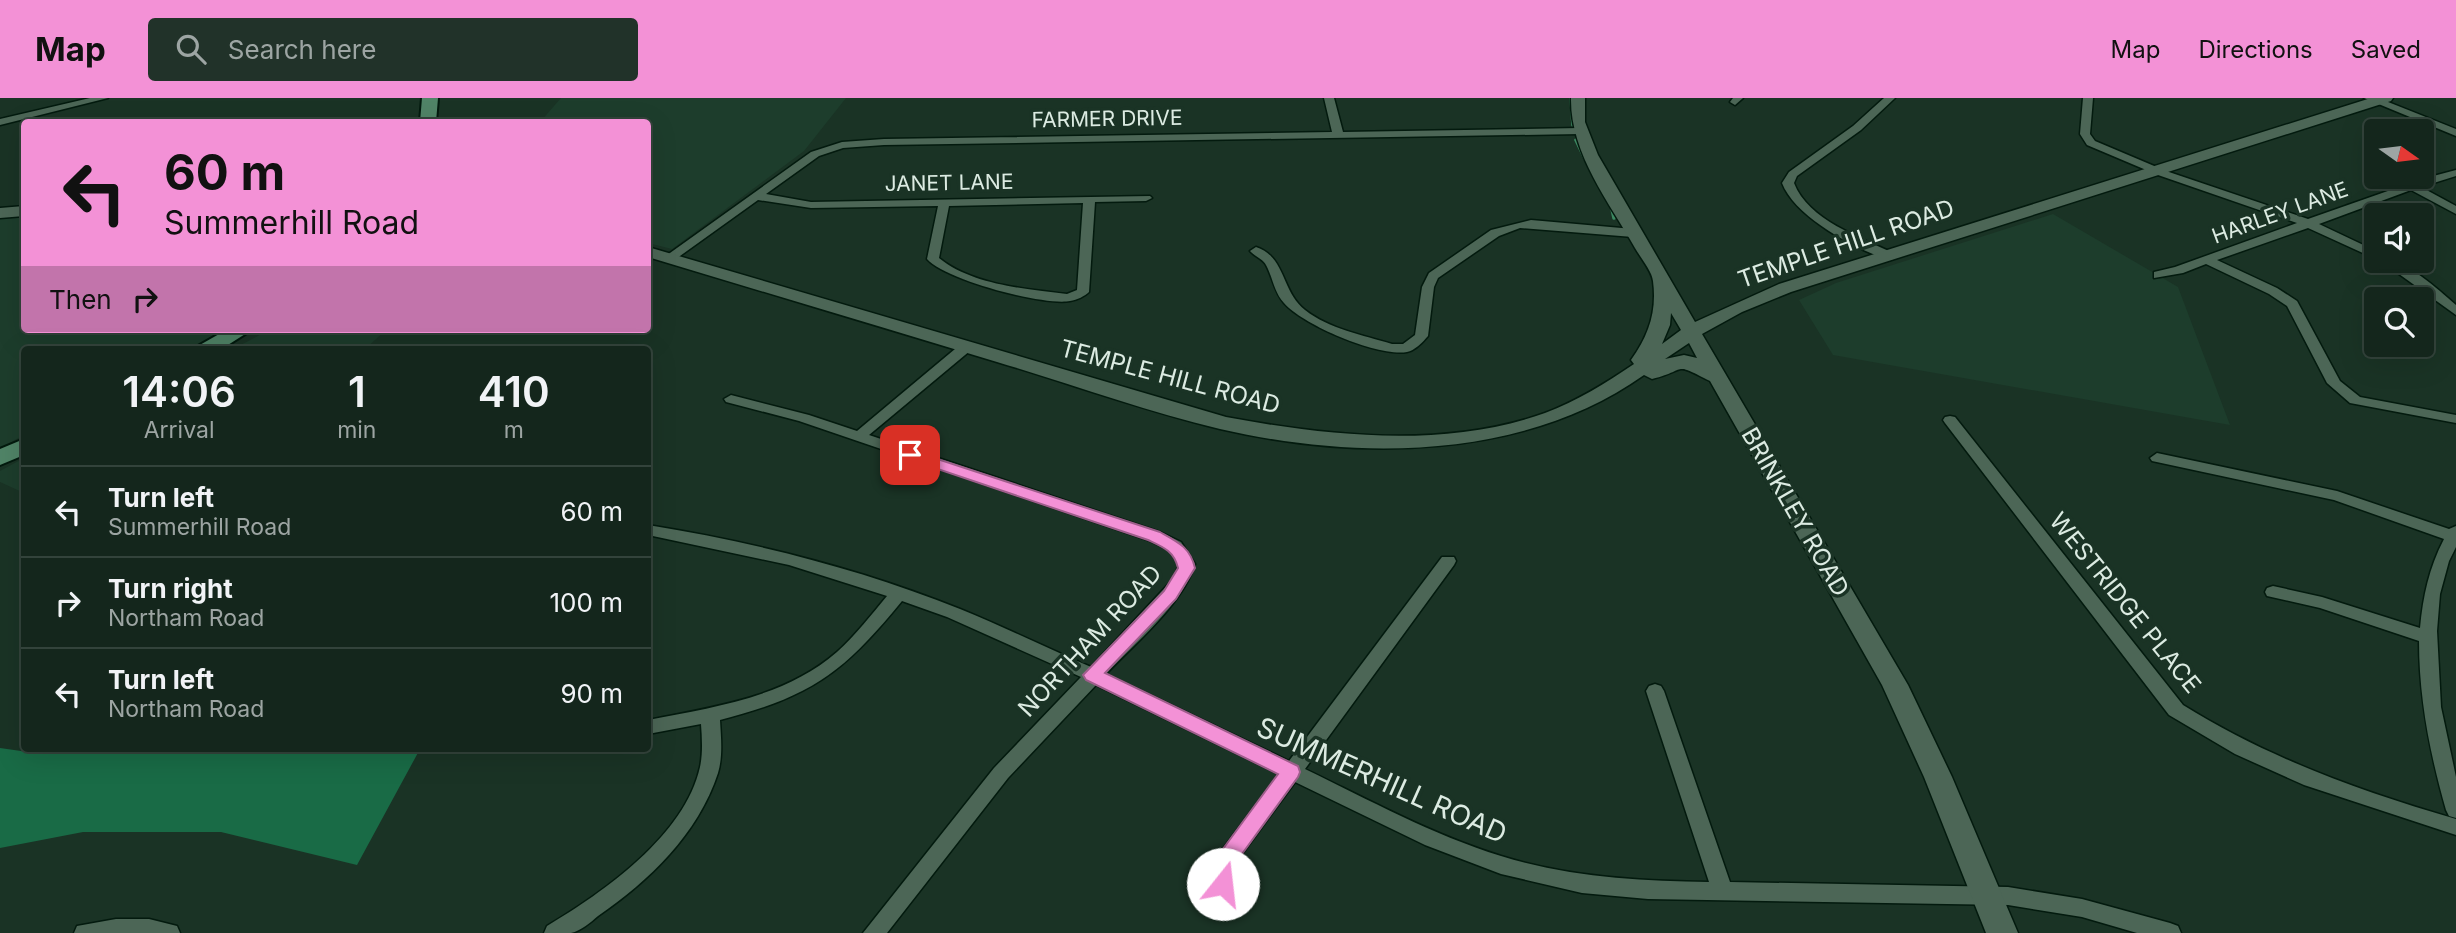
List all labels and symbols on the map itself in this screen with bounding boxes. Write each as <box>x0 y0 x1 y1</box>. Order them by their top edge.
street label: FARMER DRIVE <box>1031 105 1183 132</box>
north arrow <box>2364 119 2434 189</box>
street label: JANET LANE <box>884 169 1014 196</box>
street label: HARLEY LANE <box>2208 176 2351 249</box>
street label: TEMPLE HILL ROAD <box>1734 193 1958 294</box>
street label: TEMPLE HILL ROAD <box>1057 333 1283 420</box>
street label: BRINKLEY ROAD <box>1735 422 1855 601</box>
pin <box>880 425 940 485</box>
street label: WESTRIDGE PLACE <box>2044 507 2207 699</box>
street label: NORTHAM ROAD <box>1012 559 1167 723</box>
street label: SUMMERHILL ROAD <box>1252 710 1512 850</box>
position arrow <box>1186 847 1260 921</box>

